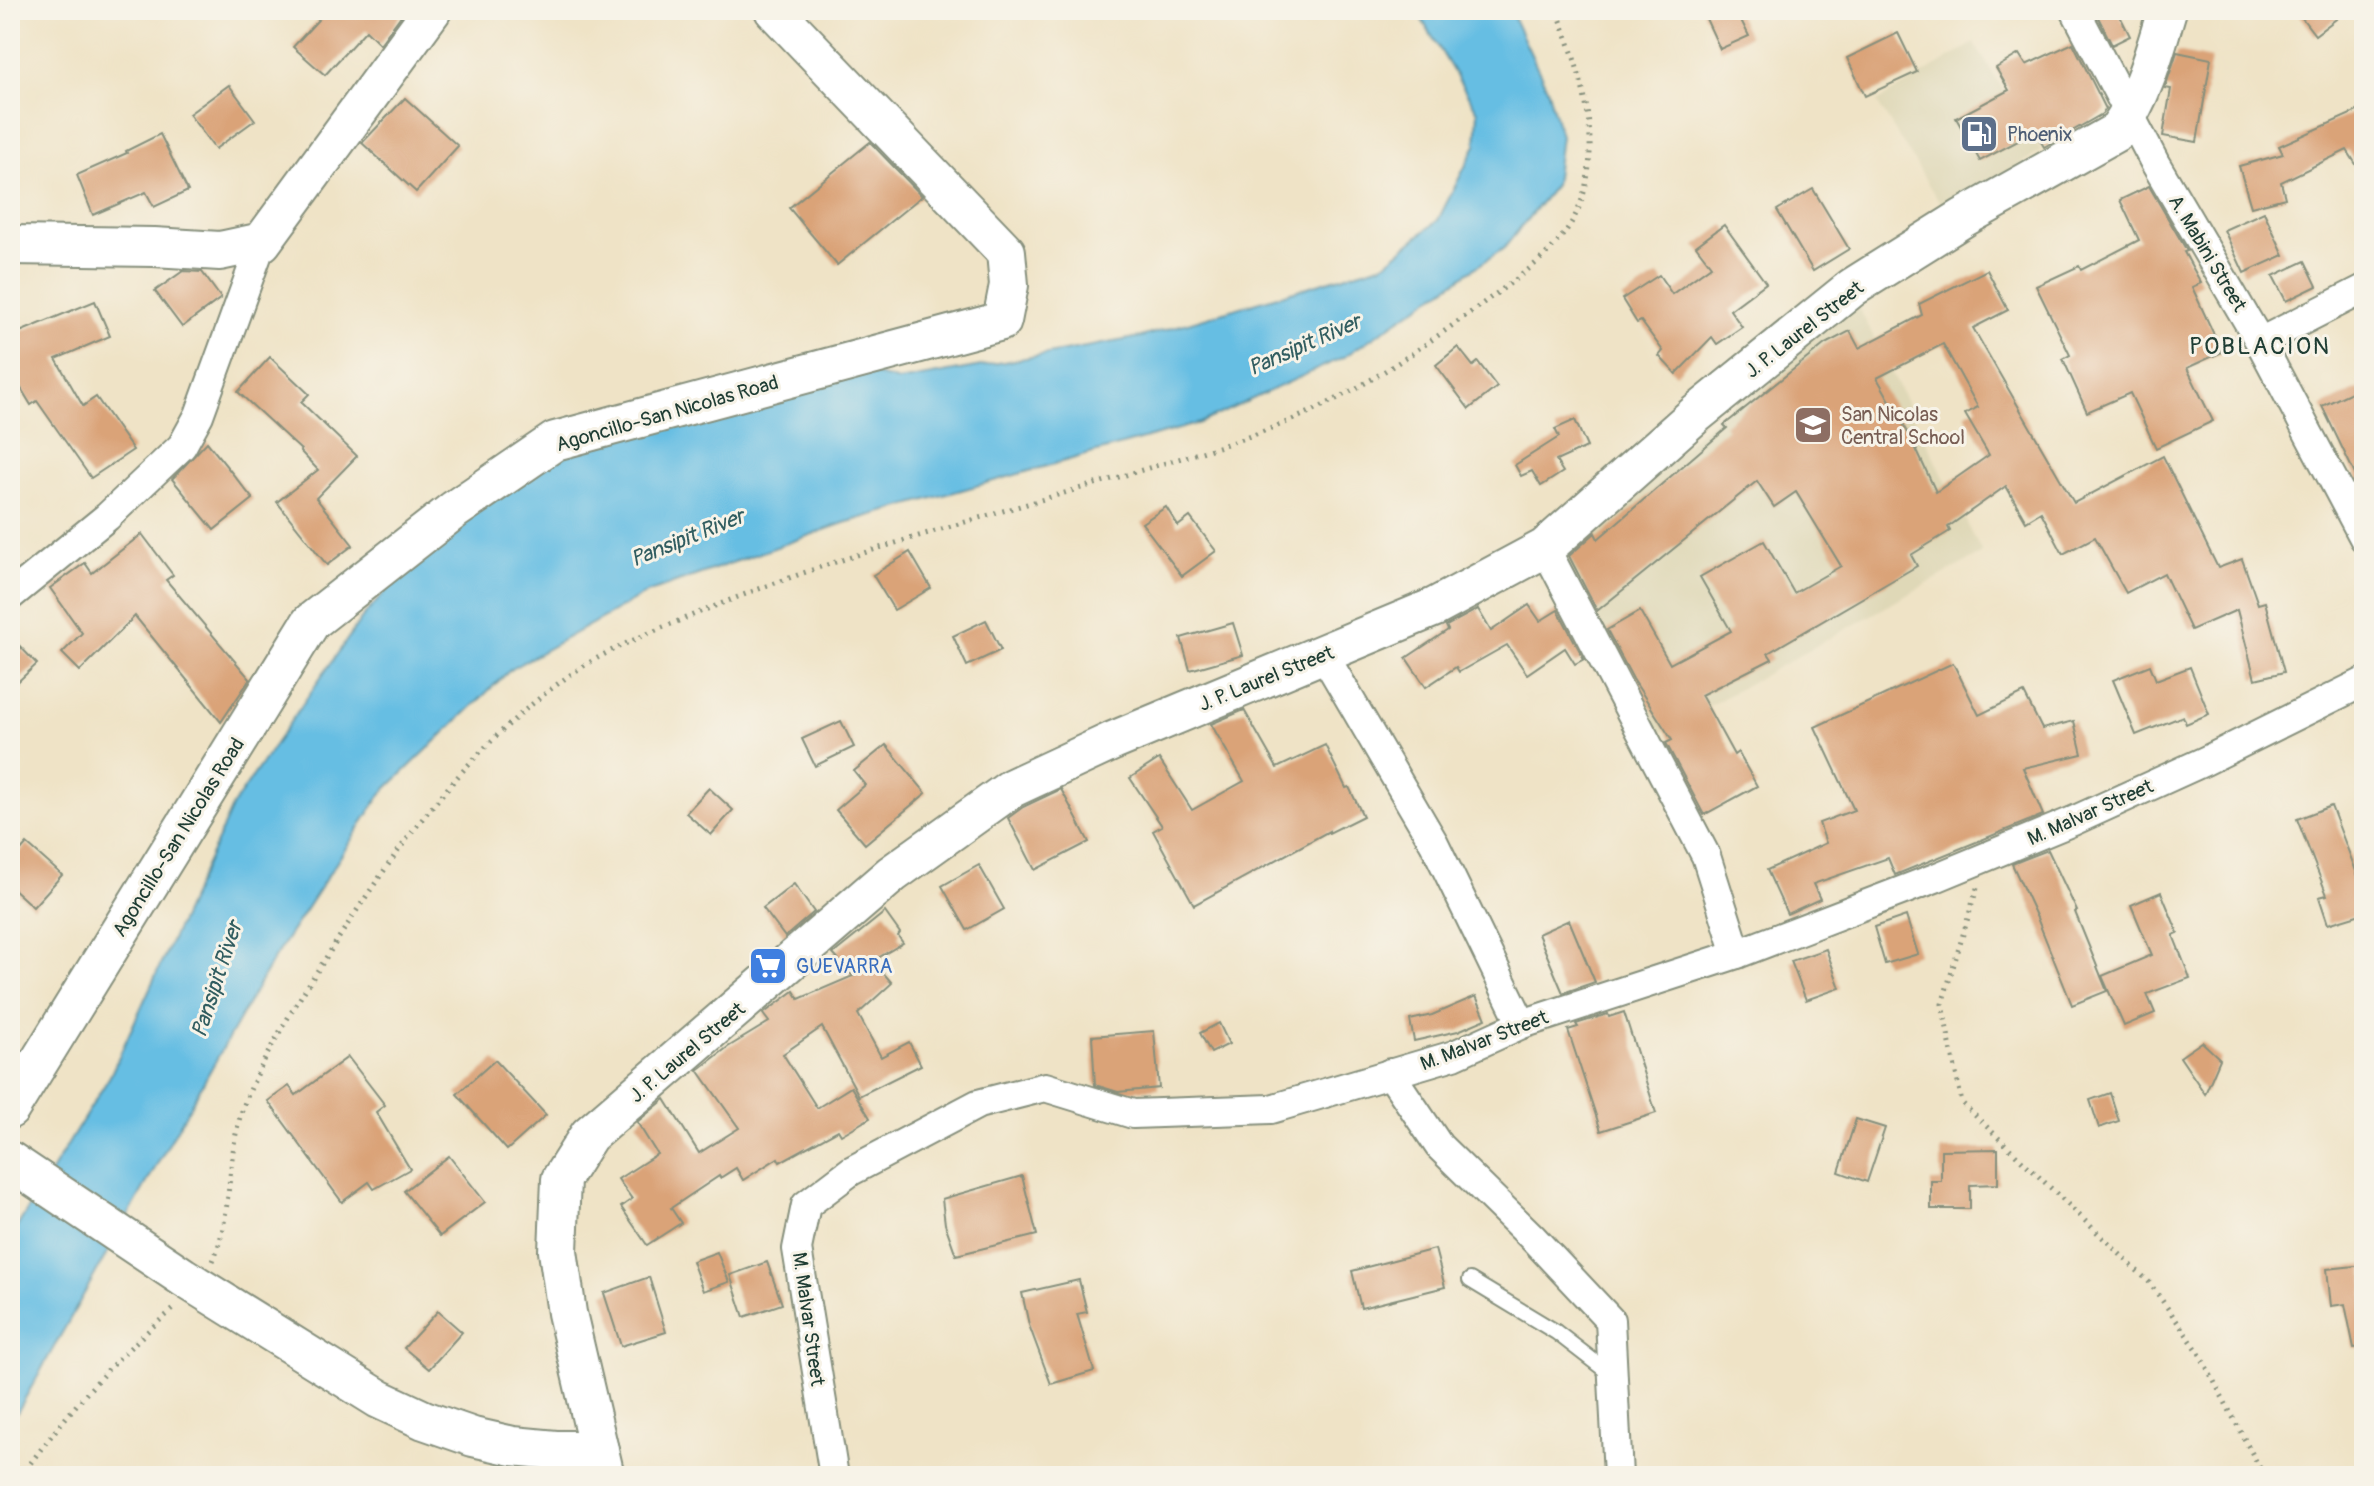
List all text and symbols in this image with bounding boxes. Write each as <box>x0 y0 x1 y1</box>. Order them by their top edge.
fuel station icon: Phoenix <box>1958 113 2000 155</box>
place label: Phoenix <box>2007 122 2073 147</box>
street label: A. Mabini Street <box>2163 190 2253 317</box>
street label: J. P. Laurel Street <box>1740 275 1869 383</box>
water label: Pansipit River <box>1244 306 1368 382</box>
district label: POBLACION <box>2189 332 2331 361</box>
street label: Agoncillo-San Nicolas Road <box>553 370 781 457</box>
place label: San Nicolas Central School <box>1841 402 1965 450</box>
school or university icon: San Nicolas Central School <box>1792 404 1834 446</box>
water label: Pansipit River <box>626 501 751 573</box>
street label: J. P. Laurel Street <box>1195 640 1338 717</box>
street label: Agoncillo-San Nicolas Road <box>107 733 250 941</box>
street label: M. Malvar Street <box>2023 773 2158 851</box>
water label: Pansipit River <box>185 915 250 1041</box>
supermarket icon: GUEVARRA <box>747 945 789 987</box>
place label: GUEVARRA <box>796 954 892 979</box>
street label: J. P. Laurel Street <box>624 996 751 1108</box>
street label: M. Malvar Street <box>1417 1004 1553 1076</box>
street label: M. Malvar Street <box>787 1250 830 1389</box>

